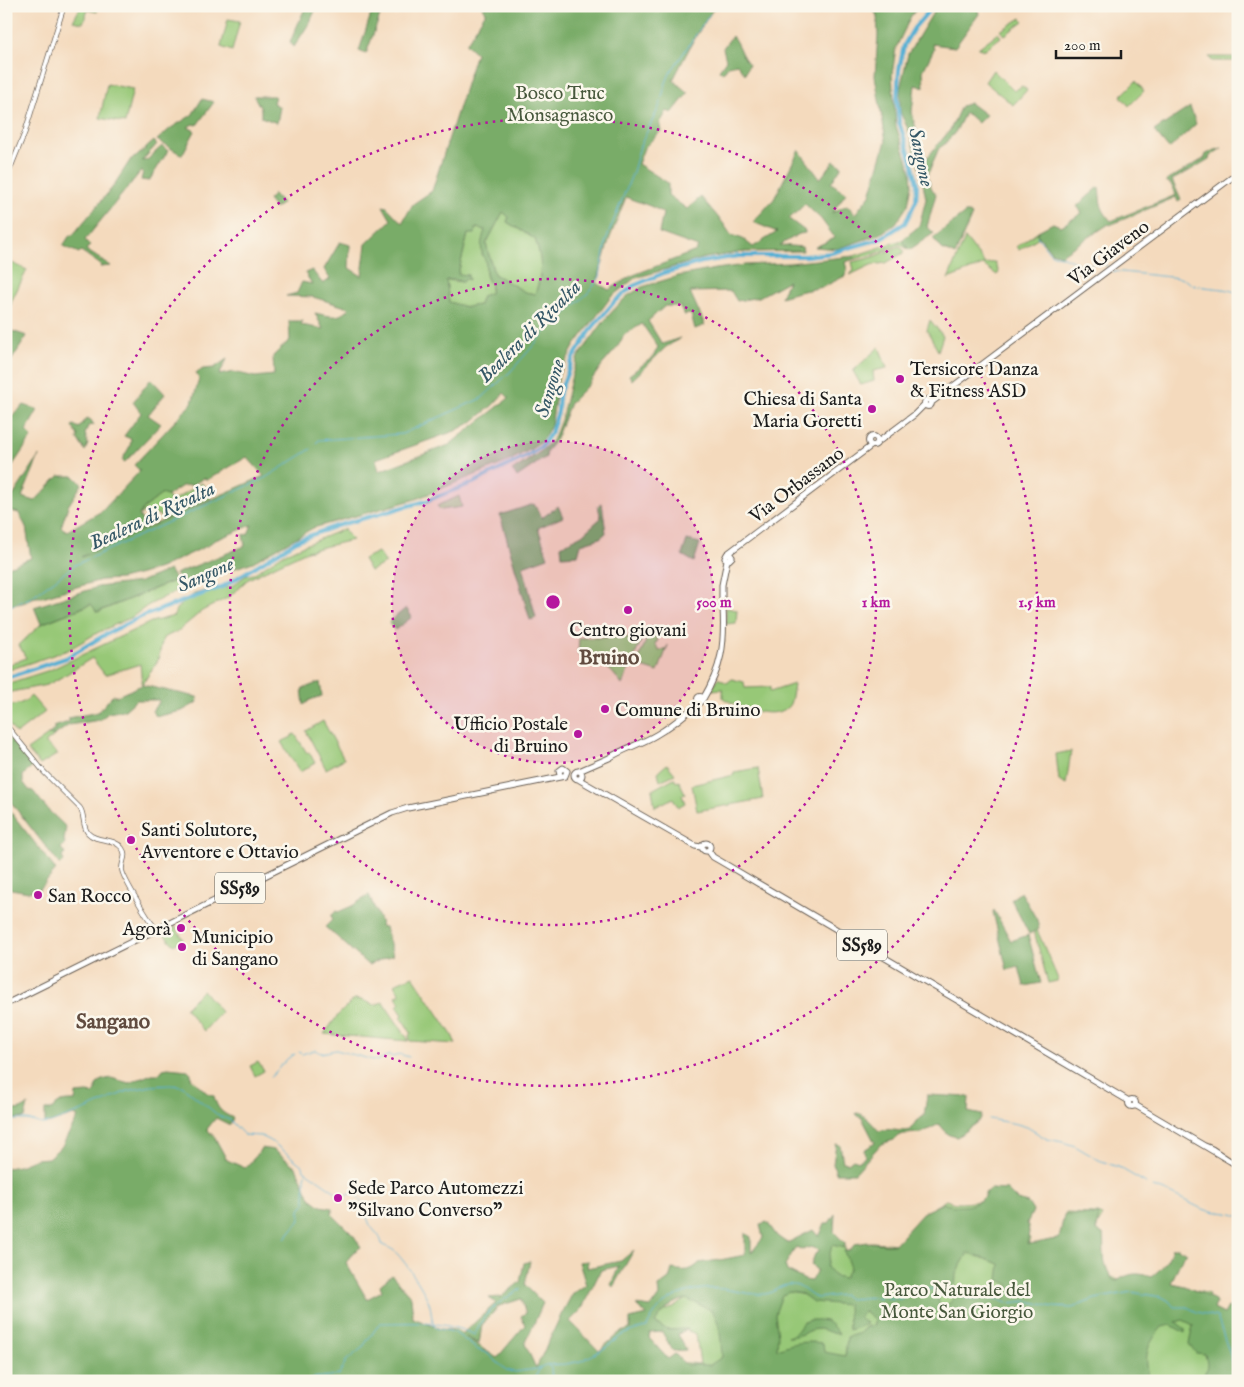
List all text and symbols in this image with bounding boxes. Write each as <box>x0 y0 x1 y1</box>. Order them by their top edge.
scale bar <box>1056 28 1122 60</box>
text: 200 m <box>1064 36 1101 55</box>
park label: Bosco Truc Monsagnasco <box>507 82 613 128</box>
water label: Sangone <box>901 126 939 190</box>
street label: Via Giaveno <box>1063 215 1155 293</box>
water label: Bealera di Rivalta <box>473 275 587 389</box>
water label: Sangone <box>530 356 572 421</box>
place label: Tersicore Danza & Fitness ASD <box>910 358 1039 404</box>
marker: Tersicore Danza & Fitness ASD <box>894 373 906 385</box>
place label: Chiesa di Santa Maria Goretti <box>743 388 863 434</box>
marker: Chiesa di Santa Maria Goretti <box>866 403 878 415</box>
street label: Via Orbassano <box>744 442 850 530</box>
water label: Bealera di Rivalta <box>86 476 219 556</box>
water label: Sangone <box>173 552 239 600</box>
centre of rings <box>544 593 562 611</box>
text: 500 m <box>697 593 732 612</box>
text: 1 km <box>862 593 891 612</box>
text: 1.5 km <box>1018 593 1056 612</box>
marker: Centro giovani <box>622 604 634 616</box>
place label: Centro giovani <box>569 619 687 643</box>
district label: Bruino <box>579 645 640 672</box>
place label: Comune di Bruino <box>615 699 760 723</box>
marker: Comune di Bruino <box>599 703 611 715</box>
place label: Ufficio Postale di Bruino <box>453 713 568 759</box>
marker: Ufficio Postale di Bruino <box>572 728 584 740</box>
place label: Santi Solutore, Avventore e Ottavio <box>140 819 299 865</box>
marker: Santi Solutore, Avventore e Ottavio <box>125 834 137 846</box>
road number: SS589 <box>215 872 265 904</box>
place label: San Rocco <box>48 885 131 909</box>
marker: San Rocco <box>32 889 44 901</box>
place label: Agorà <box>122 918 172 942</box>
marker: Agorà <box>175 922 187 934</box>
place label: Municipio di Sangano <box>192 926 278 972</box>
road number: SS589 <box>837 930 887 960</box>
marker: Municipio di Sangano <box>176 941 188 953</box>
district label: Sangano <box>76 1009 151 1036</box>
place label: Sede Parco Automezzi "Silvano Converso" <box>348 1177 523 1223</box>
marker: Sede Parco Automezzi "Silvano Converso" <box>332 1192 344 1204</box>
park label: Parco Naturale del Monte San Giorgio <box>881 1279 1033 1325</box>

